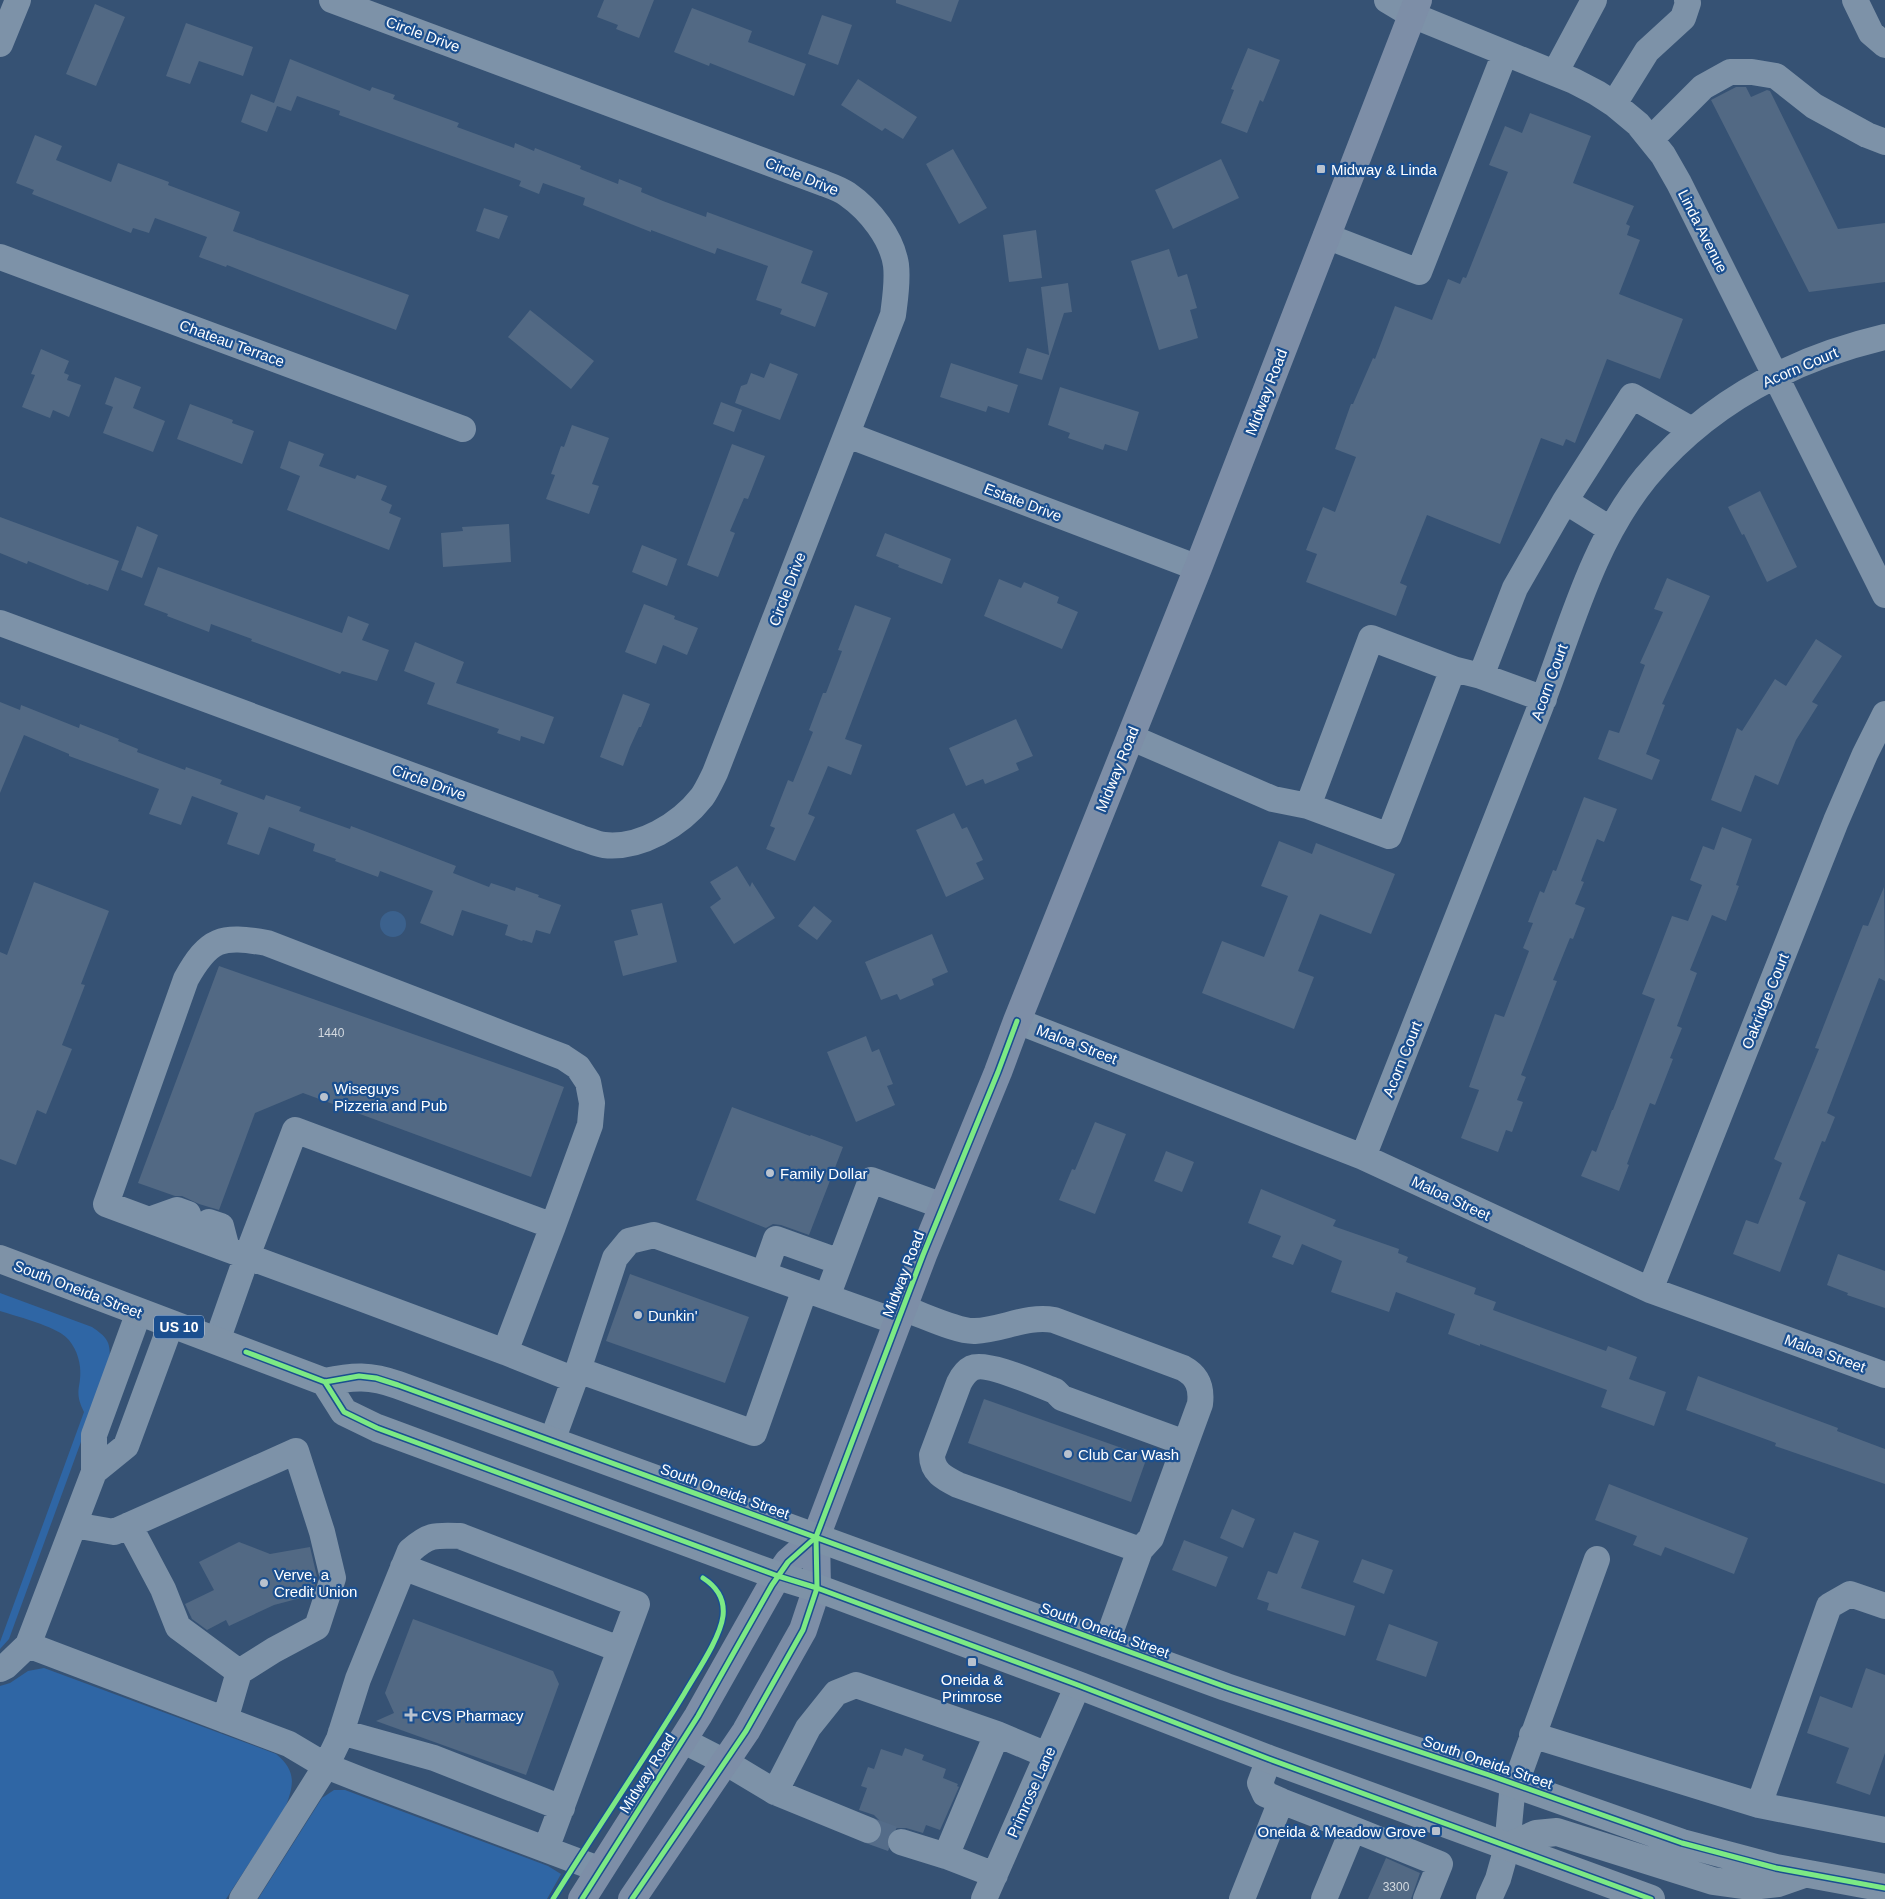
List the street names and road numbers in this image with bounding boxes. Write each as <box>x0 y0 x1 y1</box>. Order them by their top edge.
street label: Circle Drive <box>384 13 462 55</box>
street label: Circle Drive <box>763 154 841 198</box>
street label: Linda Avenue <box>1675 187 1731 275</box>
street label: Chateau Terrace <box>177 316 287 370</box>
street label: Acorn Court <box>1760 343 1841 390</box>
street label: Midway Road <box>1242 347 1290 437</box>
street label: Estate Drive <box>982 479 1064 525</box>
street label: Circle Drive <box>765 550 809 628</box>
street label: Acorn Court <box>1527 641 1571 723</box>
street label: Midway Road <box>1092 724 1142 814</box>
street label: Circle Drive <box>390 761 468 803</box>
street label: Oakridge Court <box>1738 950 1792 1051</box>
street label: Acorn Court <box>1379 1018 1425 1099</box>
street label: Maloa Street <box>1034 1021 1121 1067</box>
street label: Maloa Street <box>1409 1172 1494 1224</box>
street label: Midway Road <box>879 1229 927 1319</box>
street label: South Oneida Street <box>11 1257 145 1322</box>
road number: US 10 <box>154 1315 204 1338</box>
street label: Maloa Street <box>1782 1330 1869 1376</box>
street label: South Oneida Street <box>658 1460 793 1523</box>
street label: South Oneida Street <box>1038 1599 1173 1662</box>
street label: Midway Road <box>616 1730 678 1816</box>
street label: South Oneida Street <box>1421 1732 1556 1792</box>
street label: Primrose Lane <box>1003 1744 1059 1840</box>

